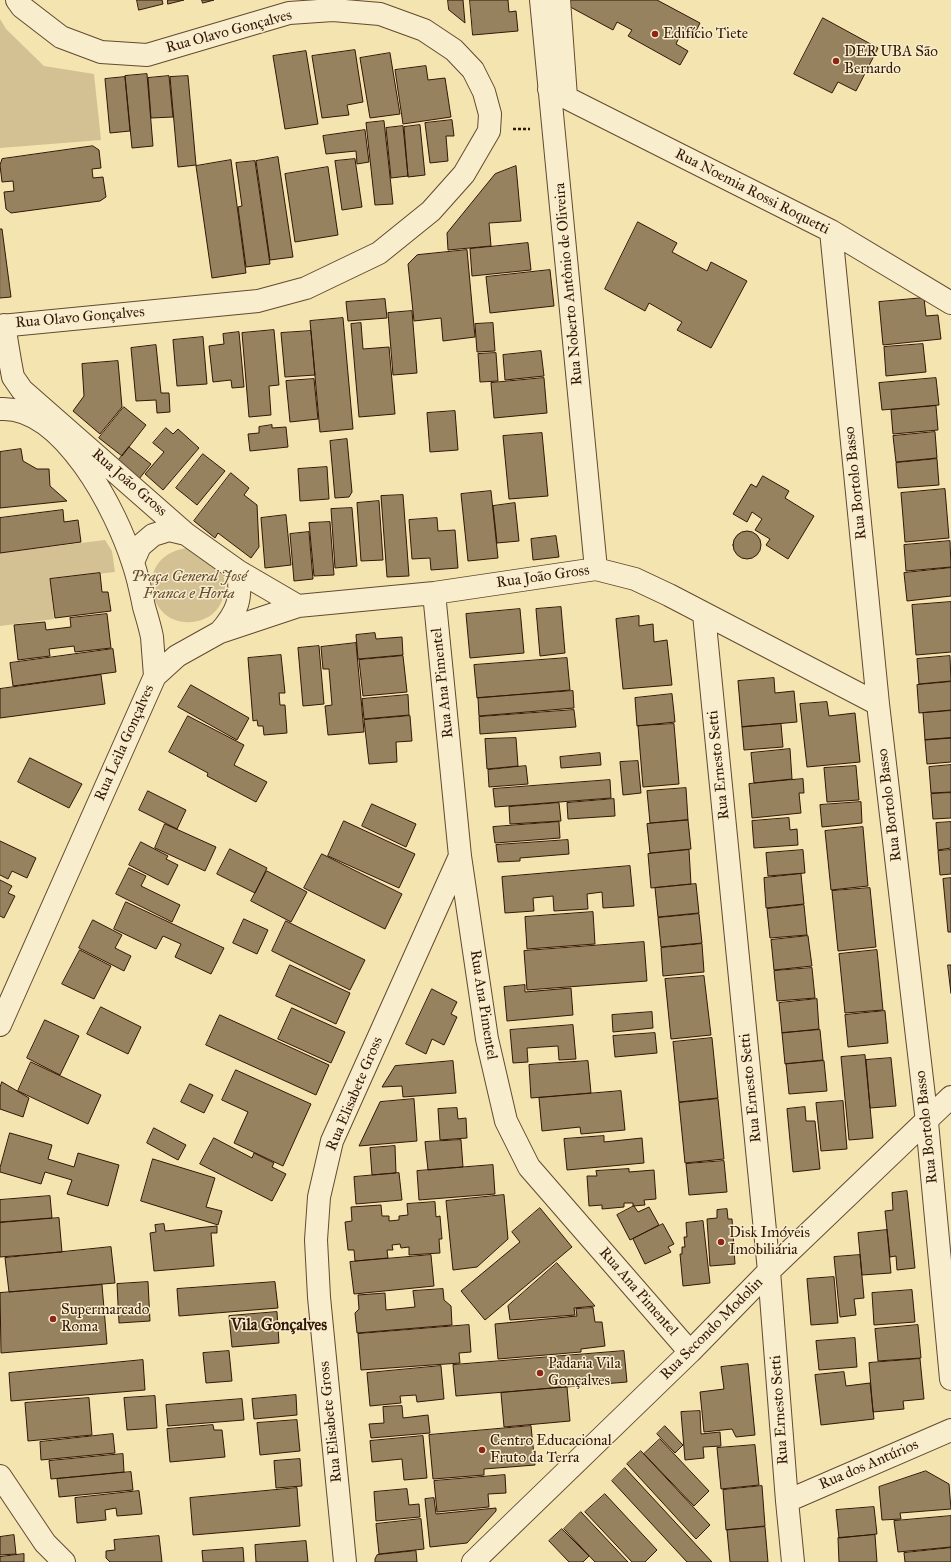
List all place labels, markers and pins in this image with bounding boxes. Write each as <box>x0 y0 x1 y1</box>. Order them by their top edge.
place label: Edifício Tiete <box>663 25 748 43</box>
marker: Edifício Tiete <box>650 29 660 39</box>
place label: DER UBA São Bernardo <box>844 43 938 78</box>
marker: DER UBA São Bernardo <box>831 56 841 66</box>
place label: Disk Imóveis Imobiliária <box>729 1224 810 1259</box>
marker: Disk Imóveis Imobiliária <box>716 1237 726 1247</box>
place label: Supermarcado Roma <box>61 1301 149 1336</box>
marker: Supermarcado Roma <box>48 1314 58 1324</box>
place label: Padaria Vila Gonçalves <box>548 1355 621 1390</box>
marker: Padaria Vila Gonçalves <box>535 1368 545 1378</box>
place label: Centro Educacional Fruto da Terra <box>490 1432 612 1467</box>
marker: Centro Educacional Fruto da Terra <box>477 1445 487 1455</box>

